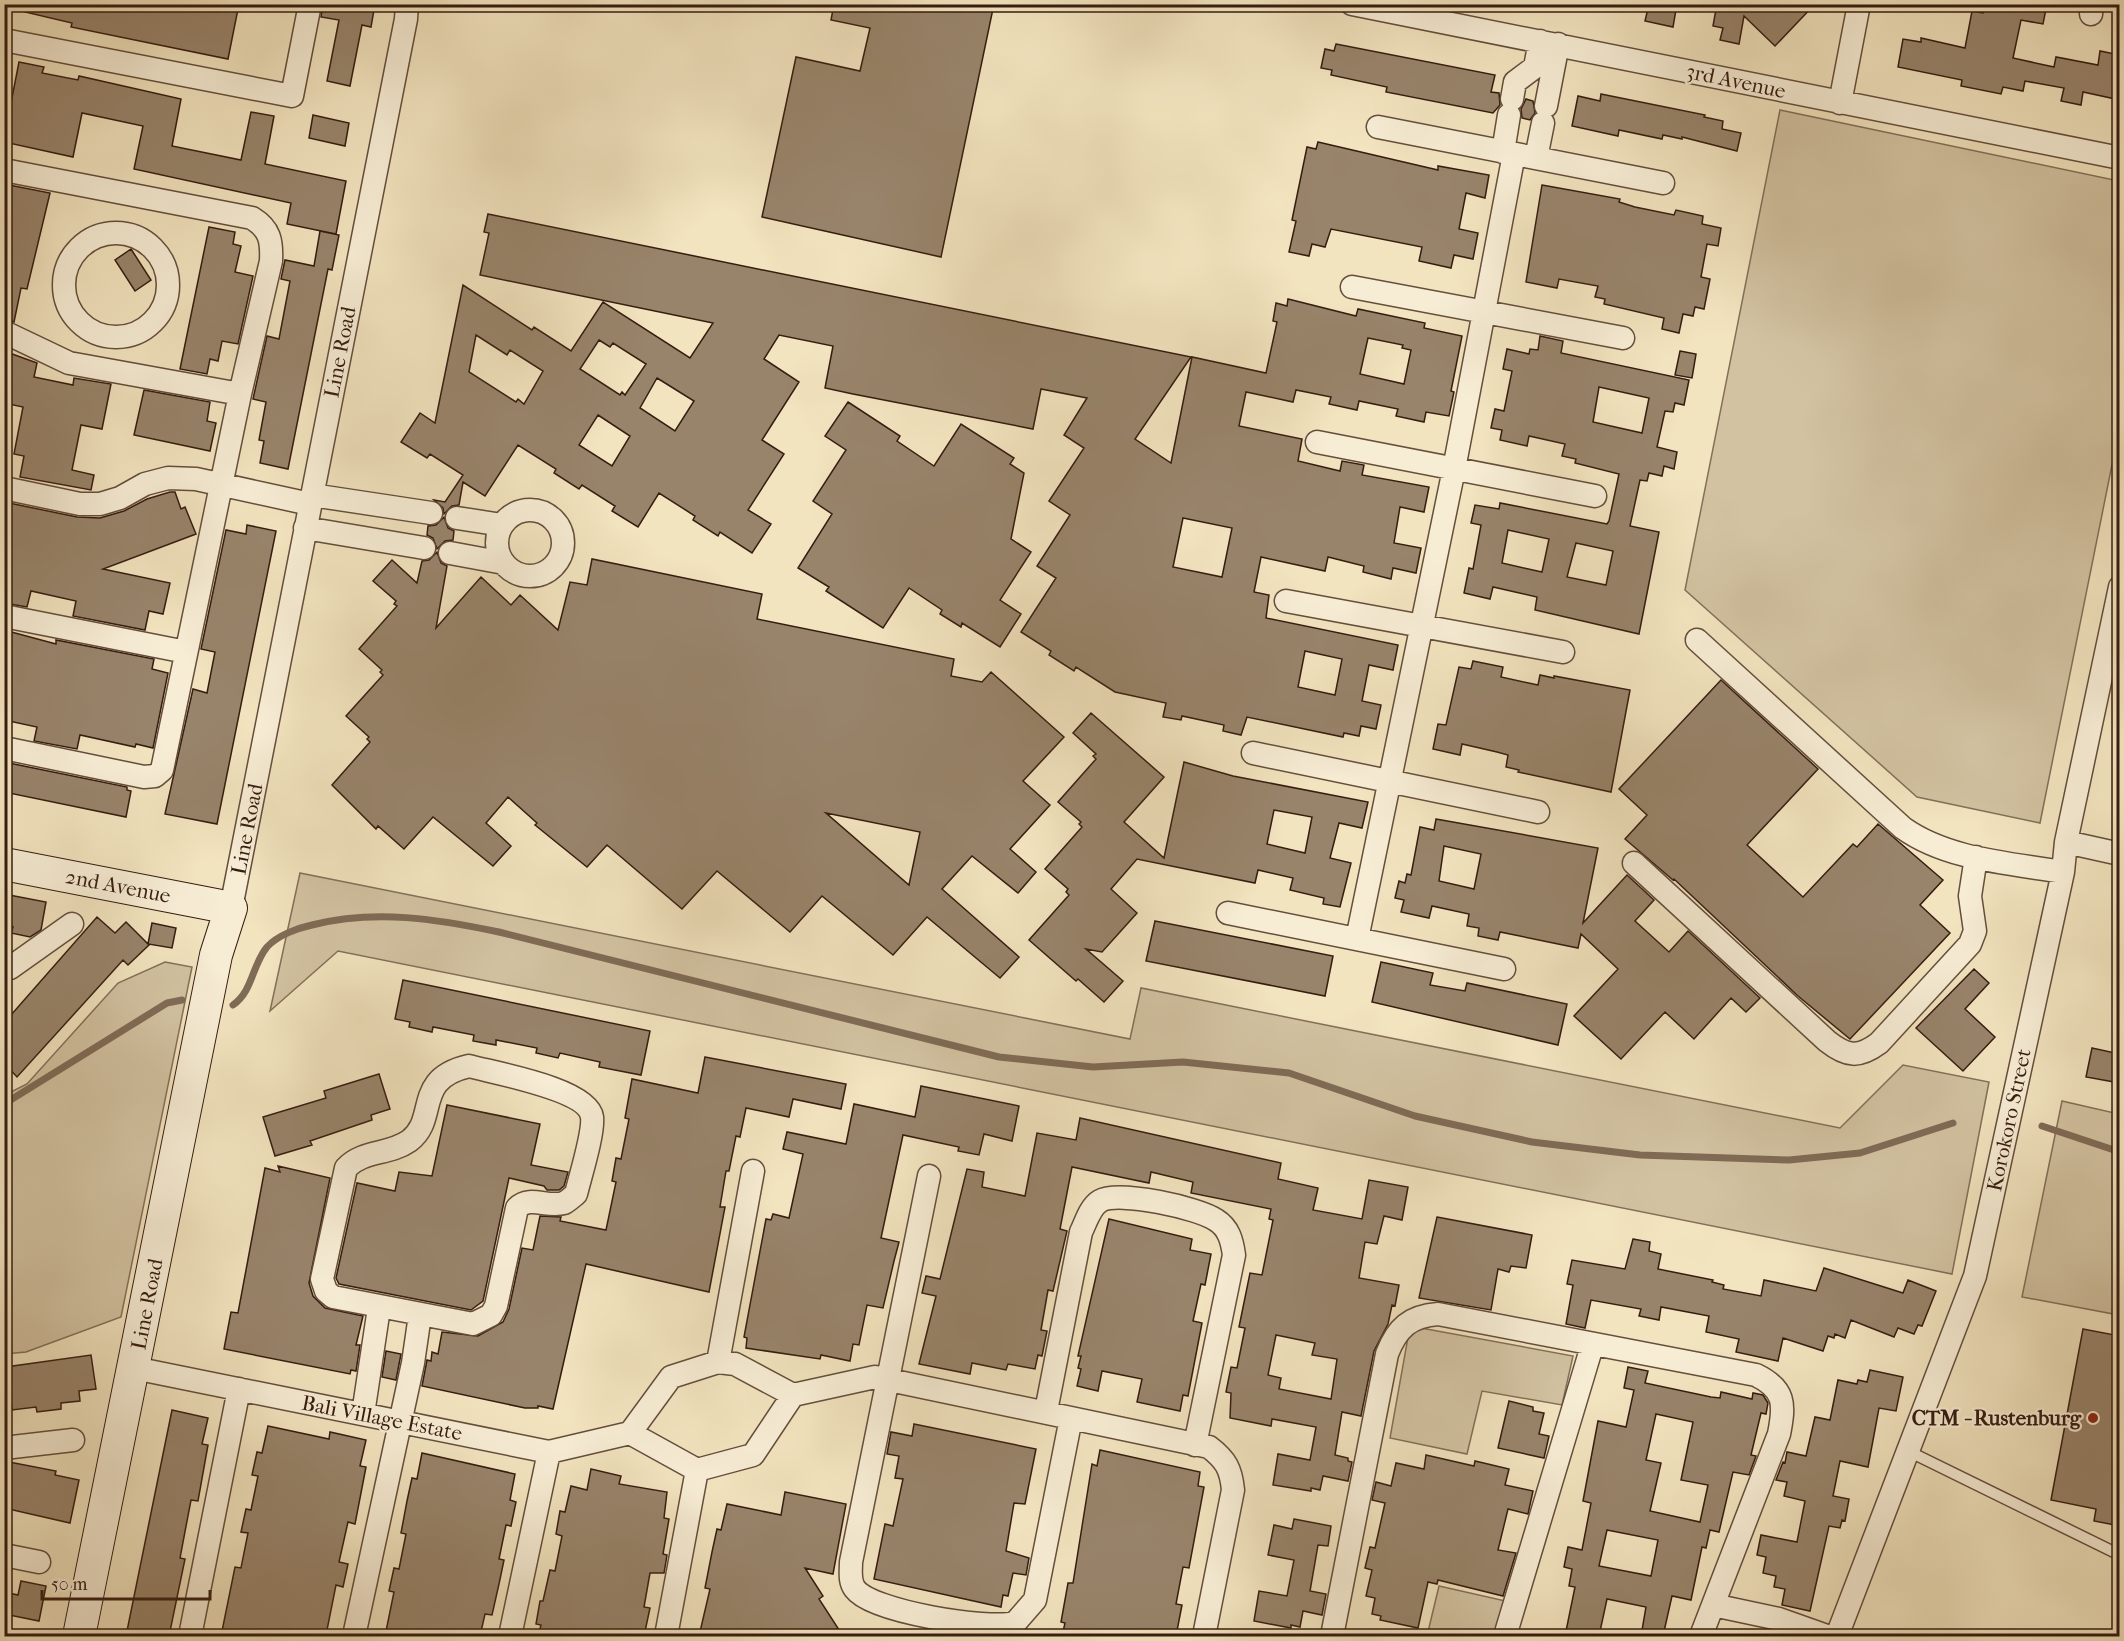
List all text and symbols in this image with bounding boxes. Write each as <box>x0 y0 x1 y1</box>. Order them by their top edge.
street label: 3rd Avenue <box>1684 59 1788 103</box>
street label: Line Road <box>319 304 361 400</box>
street label: Line Road <box>226 781 268 877</box>
street label: 2nd Avenue <box>63 864 173 908</box>
street label: Korokoro Street <box>1982 1046 2036 1193</box>
street label: Line Road <box>126 1256 168 1352</box>
street label: Bali Village Estate <box>300 1391 464 1445</box>
place label: CTM - Rustenburg <box>1912 1406 2082 1430</box>
marker: CTM - Rustenburg <box>2086 1411 2100 1425</box>
scale bar <box>42 1563 210 1601</box>
text: 50 m <box>51 1574 88 1595</box>

